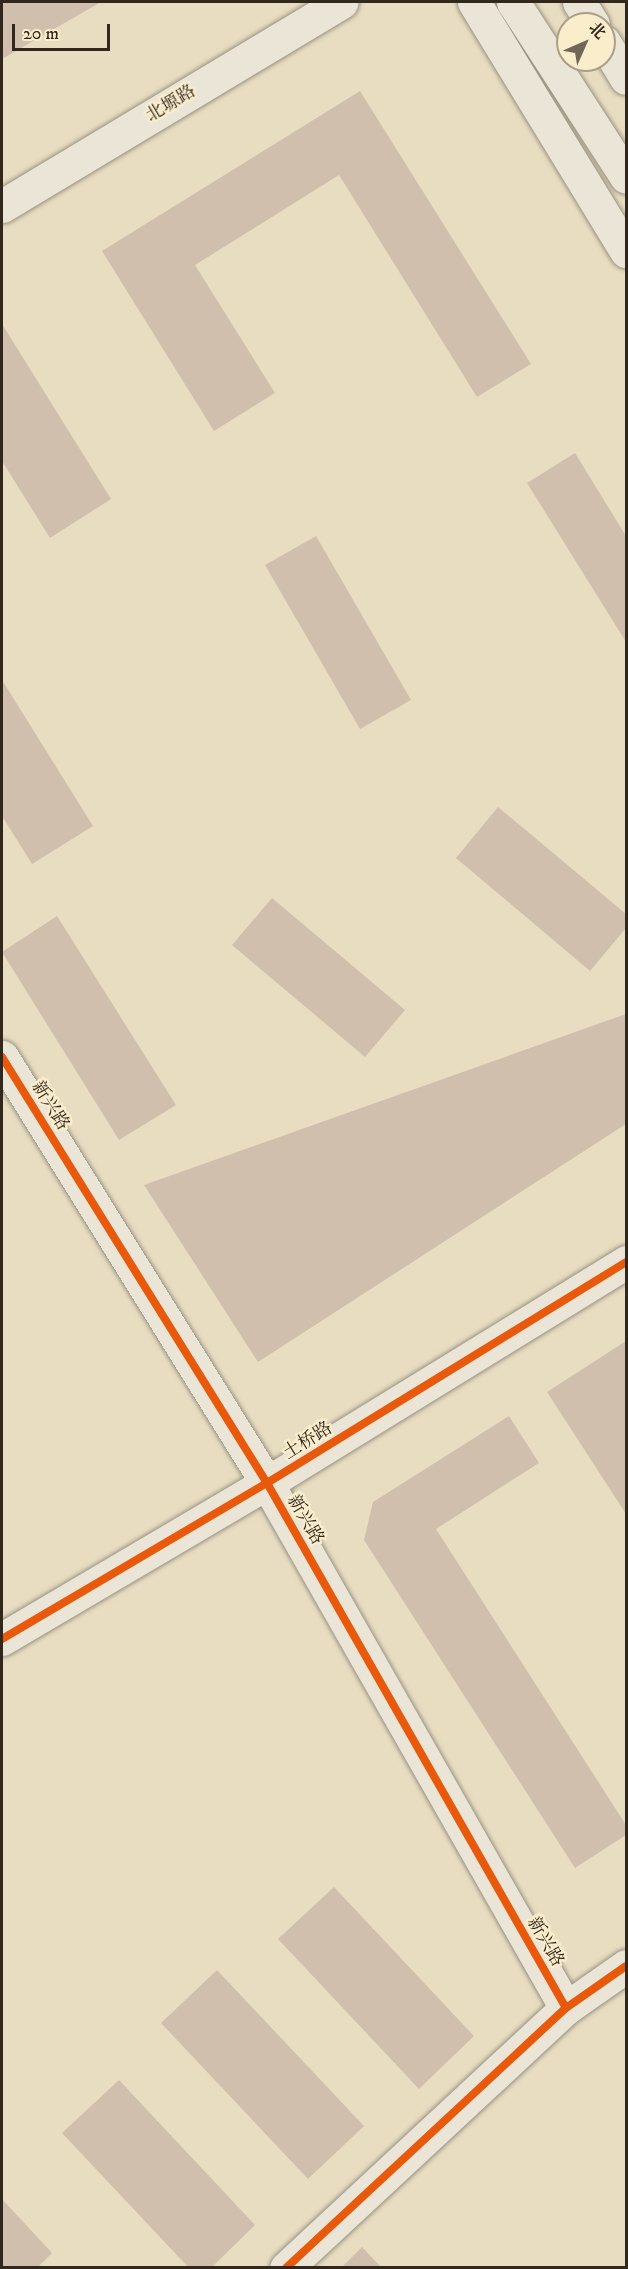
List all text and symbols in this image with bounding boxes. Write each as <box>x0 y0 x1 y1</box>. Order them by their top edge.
scale bar <box>15 12 112 50</box>
north arrow <box>556 12 616 72</box>
text: 北 <box>585 18 610 43</box>
text: 20 m <box>23 23 59 45</box>
street label: 北塬路 <box>142 81 200 127</box>
street label: 新兴路 <box>27 1077 73 1135</box>
street label: 土桥路 <box>279 1418 337 1464</box>
street label: 新兴路 <box>282 1491 328 1549</box>
street label: 新兴路 <box>522 1913 568 1971</box>

